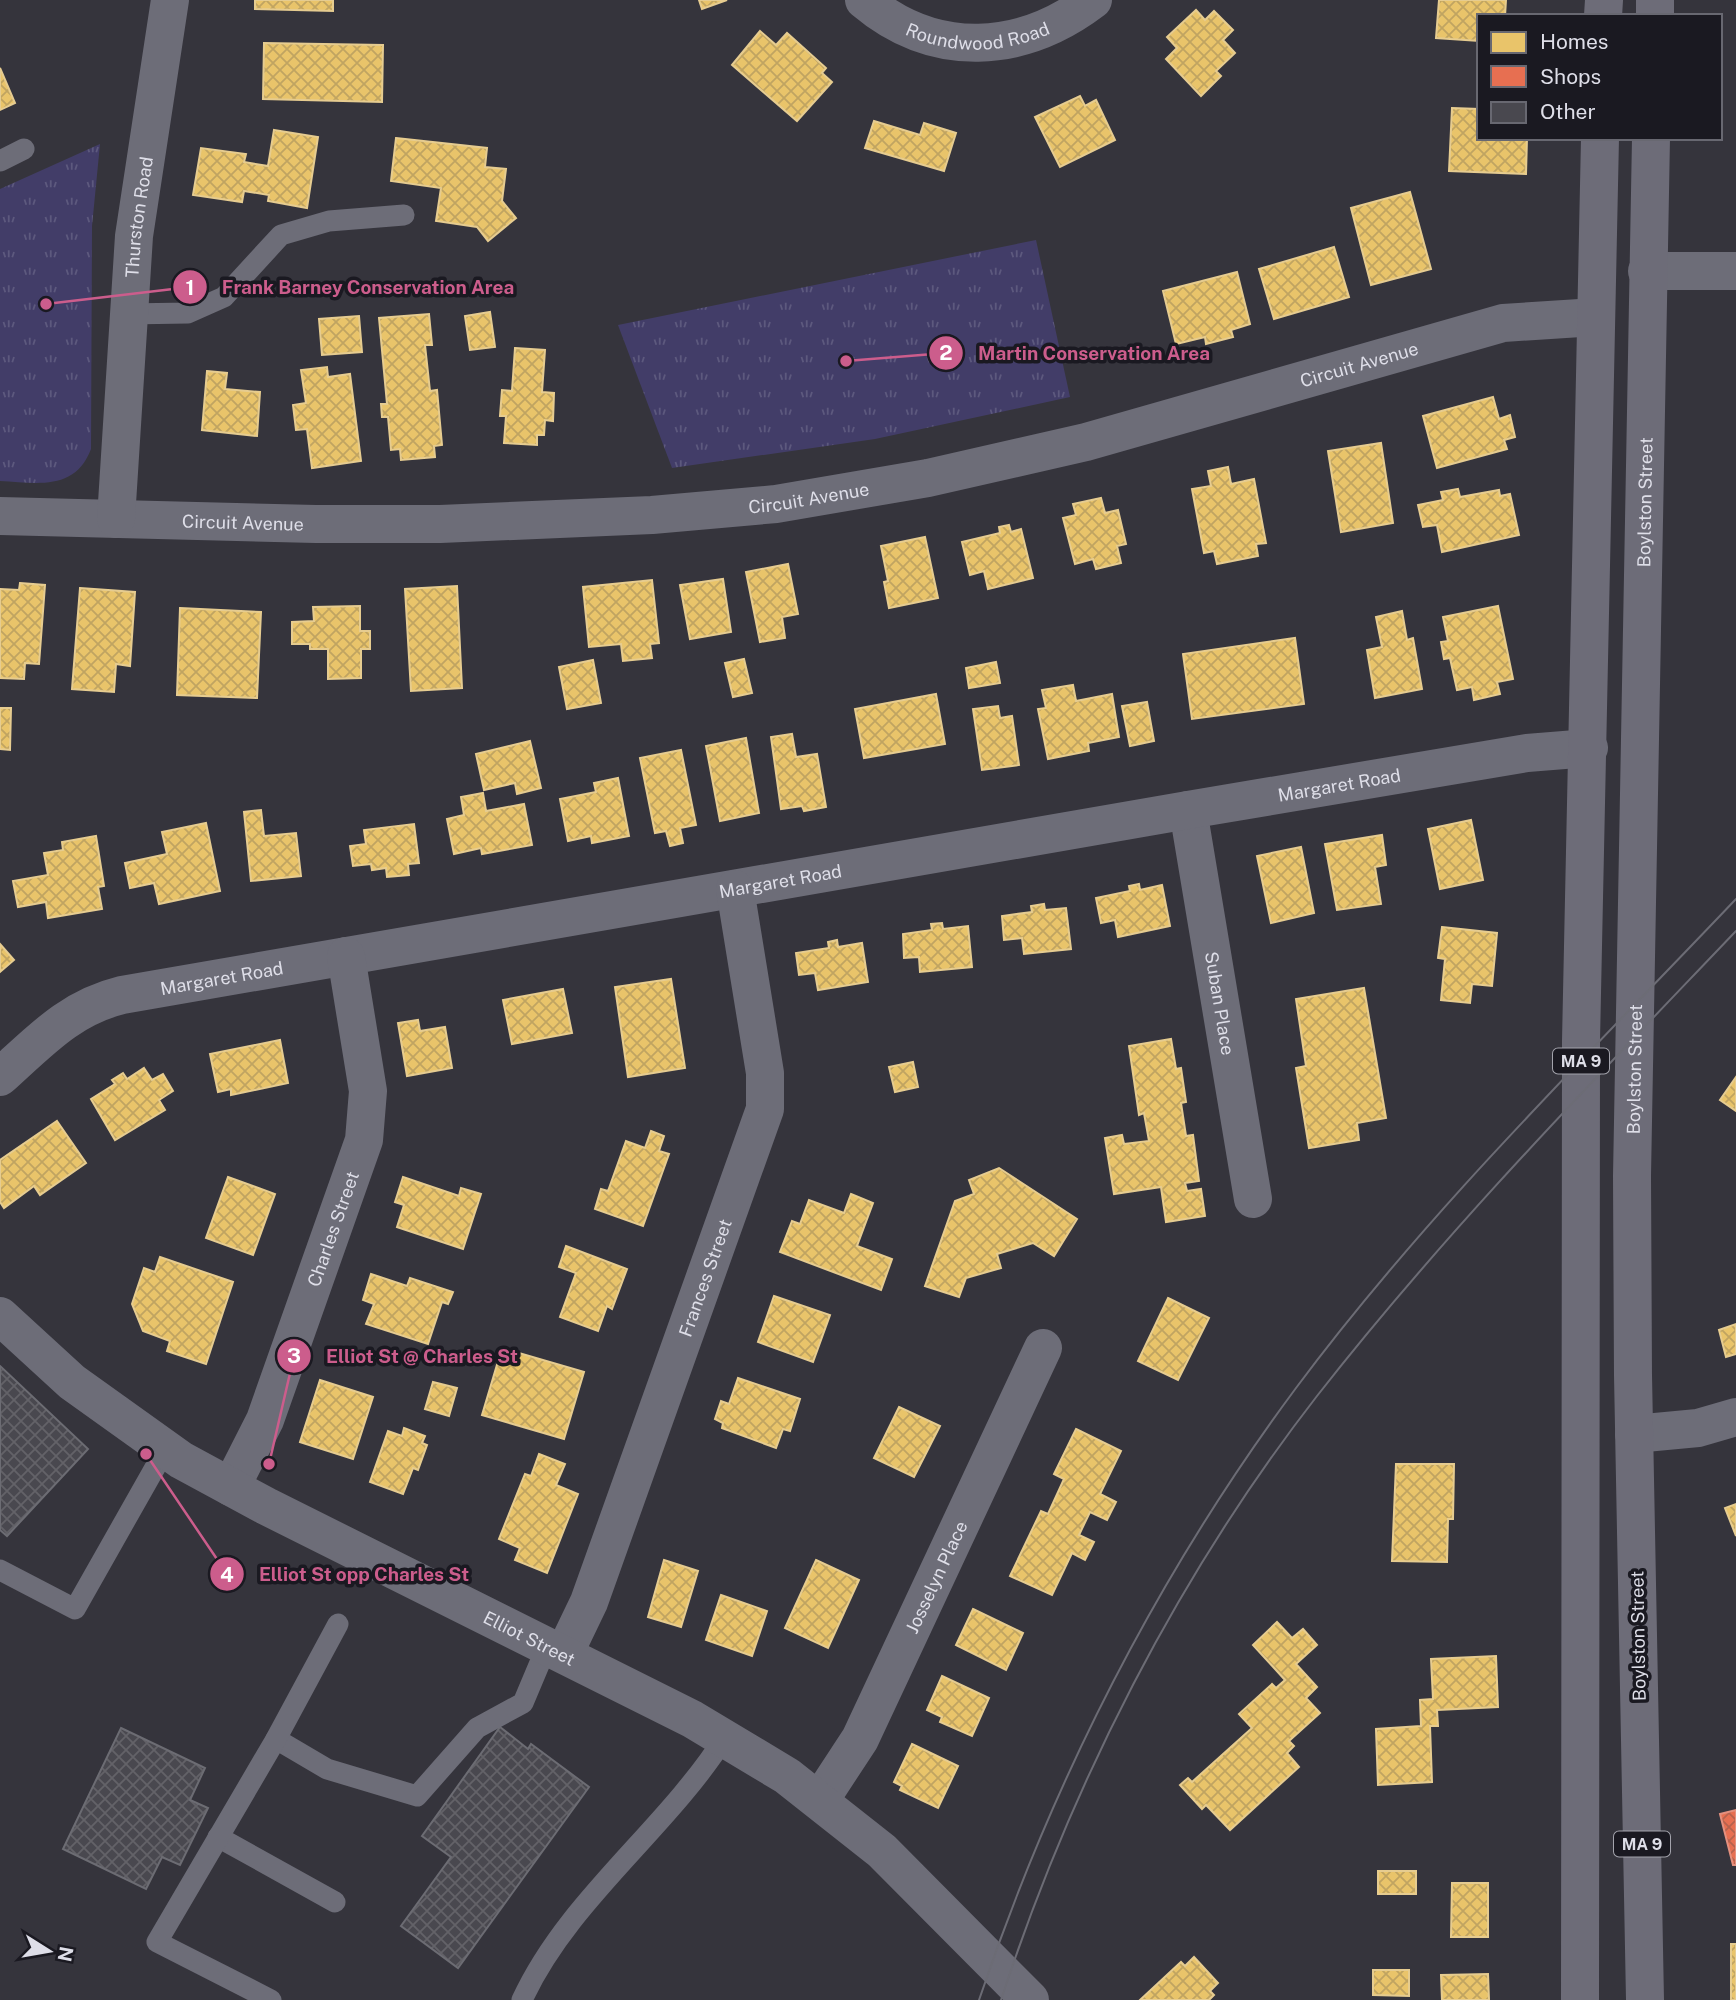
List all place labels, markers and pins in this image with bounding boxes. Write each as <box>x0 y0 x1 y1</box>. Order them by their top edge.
callout: Frank Barney Conservation Area <box>173 267 529 307</box>
callout: Martin Conservation Area <box>929 333 1224 373</box>
callout: Elliot St @ Charles St <box>277 1336 532 1376</box>
callout: Elliot St opp Charles St <box>210 1554 483 1594</box>

